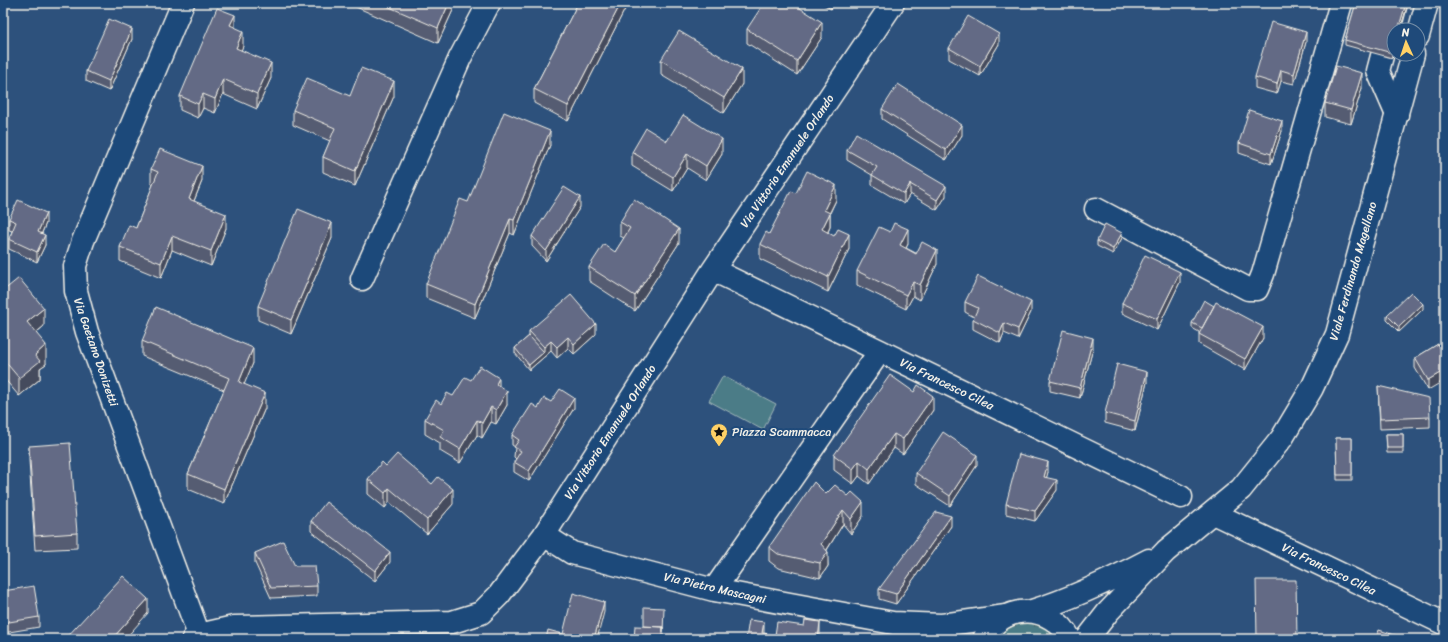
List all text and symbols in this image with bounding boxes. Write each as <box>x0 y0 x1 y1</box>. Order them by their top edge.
north arrow <box>1386 22 1426 62</box>
text: N <box>1400 23 1410 42</box>
street label: Via Vittorio Emanuele Orlando <box>734 90 840 232</box>
street label: Viale Ferdinando Magellano <box>1323 199 1383 343</box>
street label: Via Gaetano Donizetti <box>67 295 125 410</box>
street label: Via Francesco Cilea <box>896 352 999 417</box>
street label: Via Vittorio Emanuele Orlando <box>558 360 662 504</box>
place label: Piazza Scammacca <box>732 421 831 443</box>
place icon: Piazza Scammacca <box>709 422 729 447</box>
street label: Via Francesco Cilea <box>1278 537 1381 602</box>
street label: Via Pietro Mascagni <box>662 566 769 611</box>

